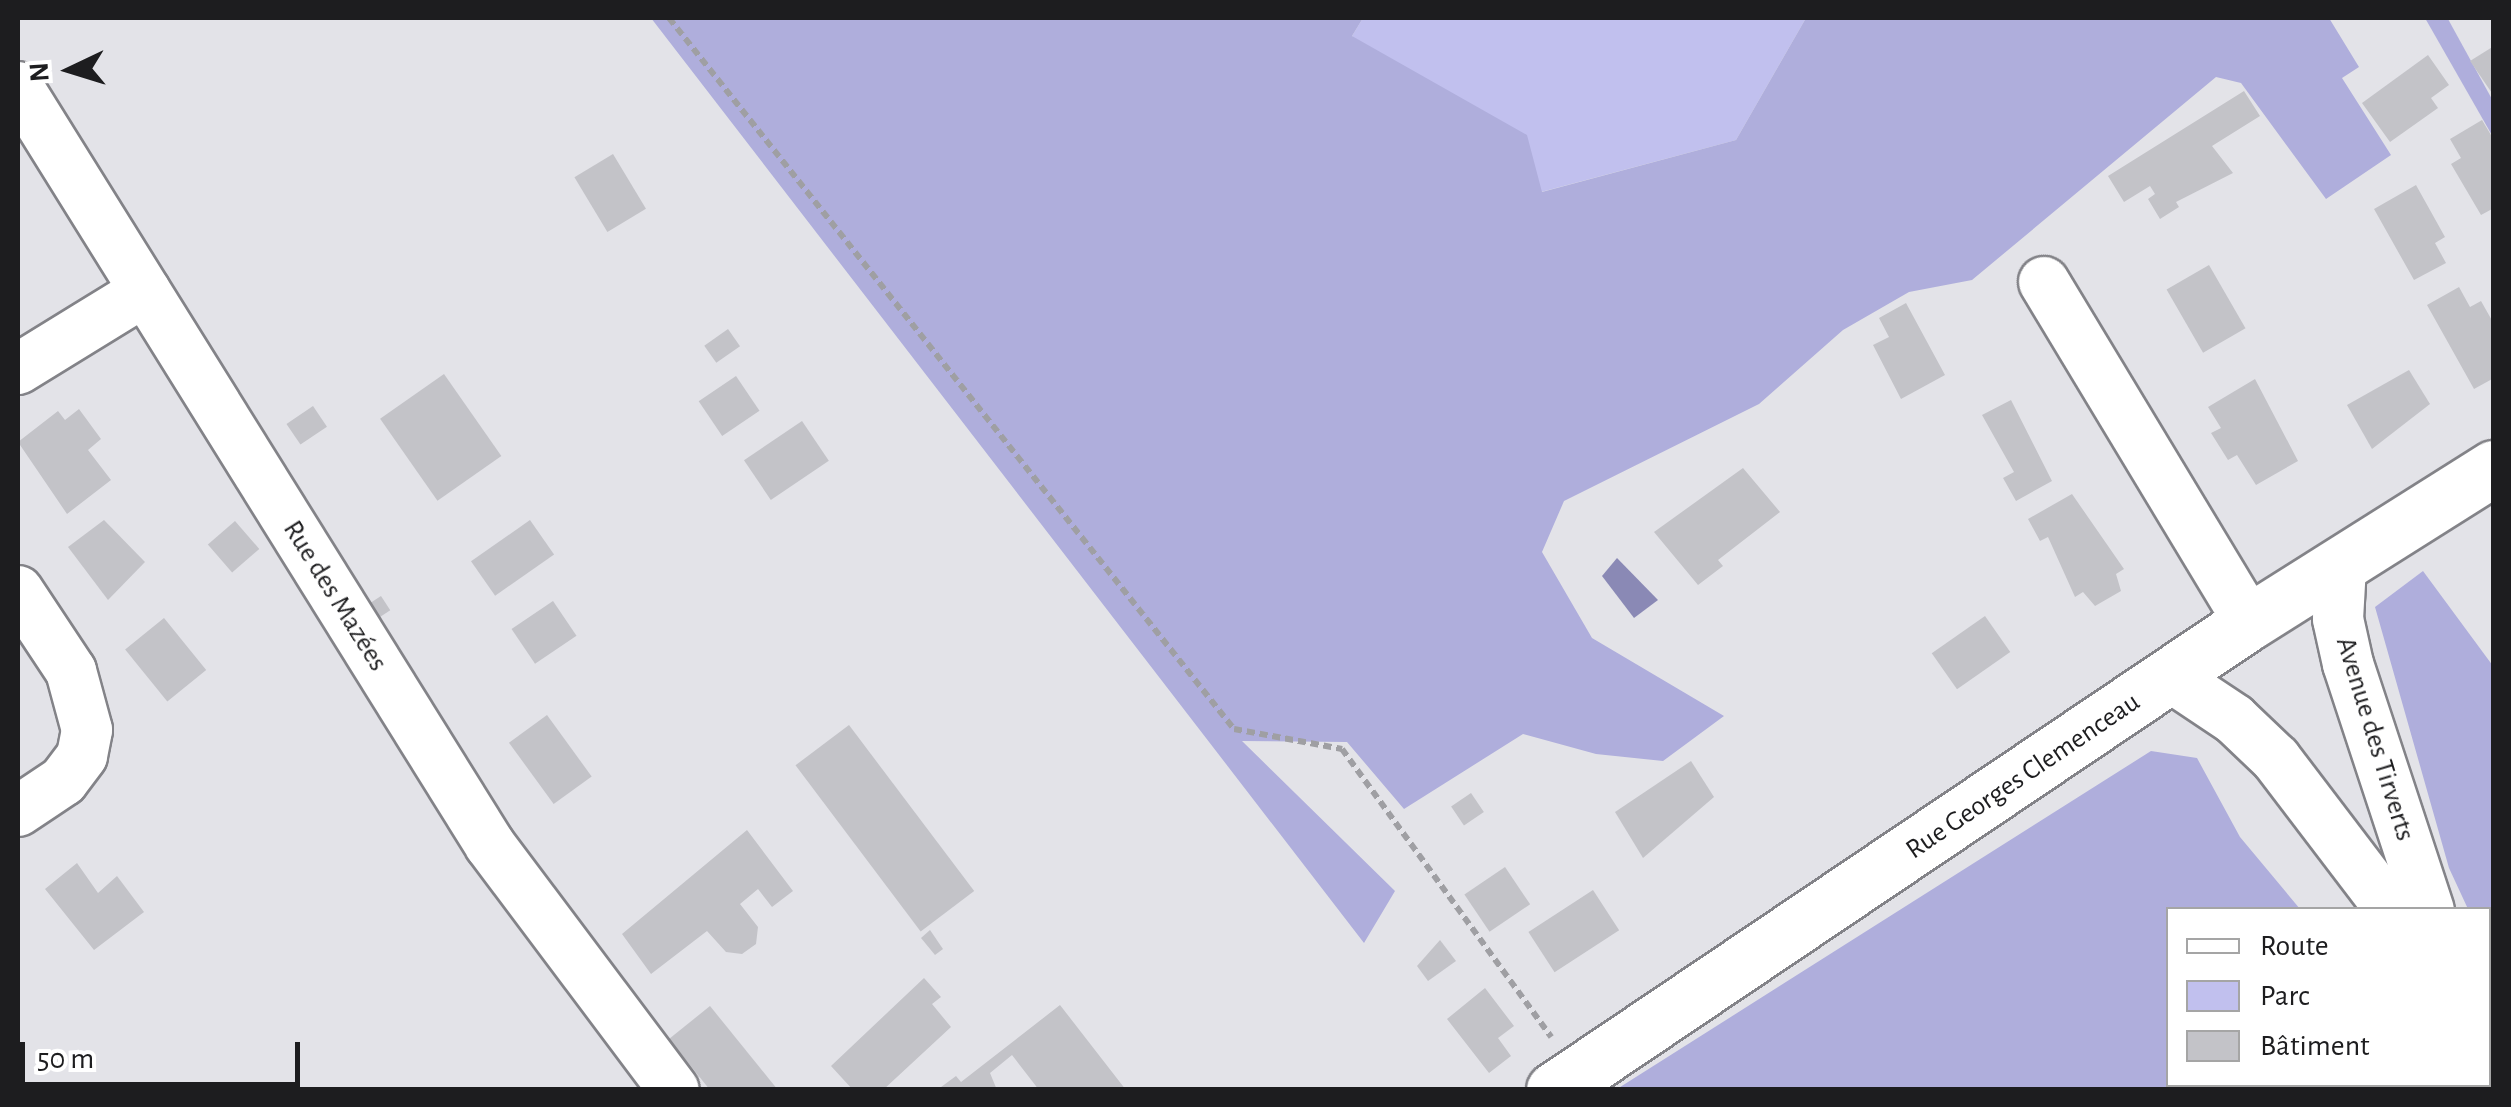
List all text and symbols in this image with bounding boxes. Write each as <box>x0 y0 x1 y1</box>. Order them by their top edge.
north arrow <box>20 20 120 120</box>
text: N <box>25 61 55 83</box>
street label: Rue des Mazées <box>275 514 395 678</box>
street label: Avenue des Tirverts <box>2328 633 2422 845</box>
street label: Rue Georges Clemenceau <box>1900 685 2146 867</box>
legend <box>2166 907 2491 1087</box>
text: Route <box>2260 931 2329 961</box>
text: Parc <box>2260 981 2310 1011</box>
scale bar <box>25 1022 305 1084</box>
text: Bâtiment <box>2260 1031 2370 1061</box>
text: 50 m <box>37 1044 94 1074</box>

